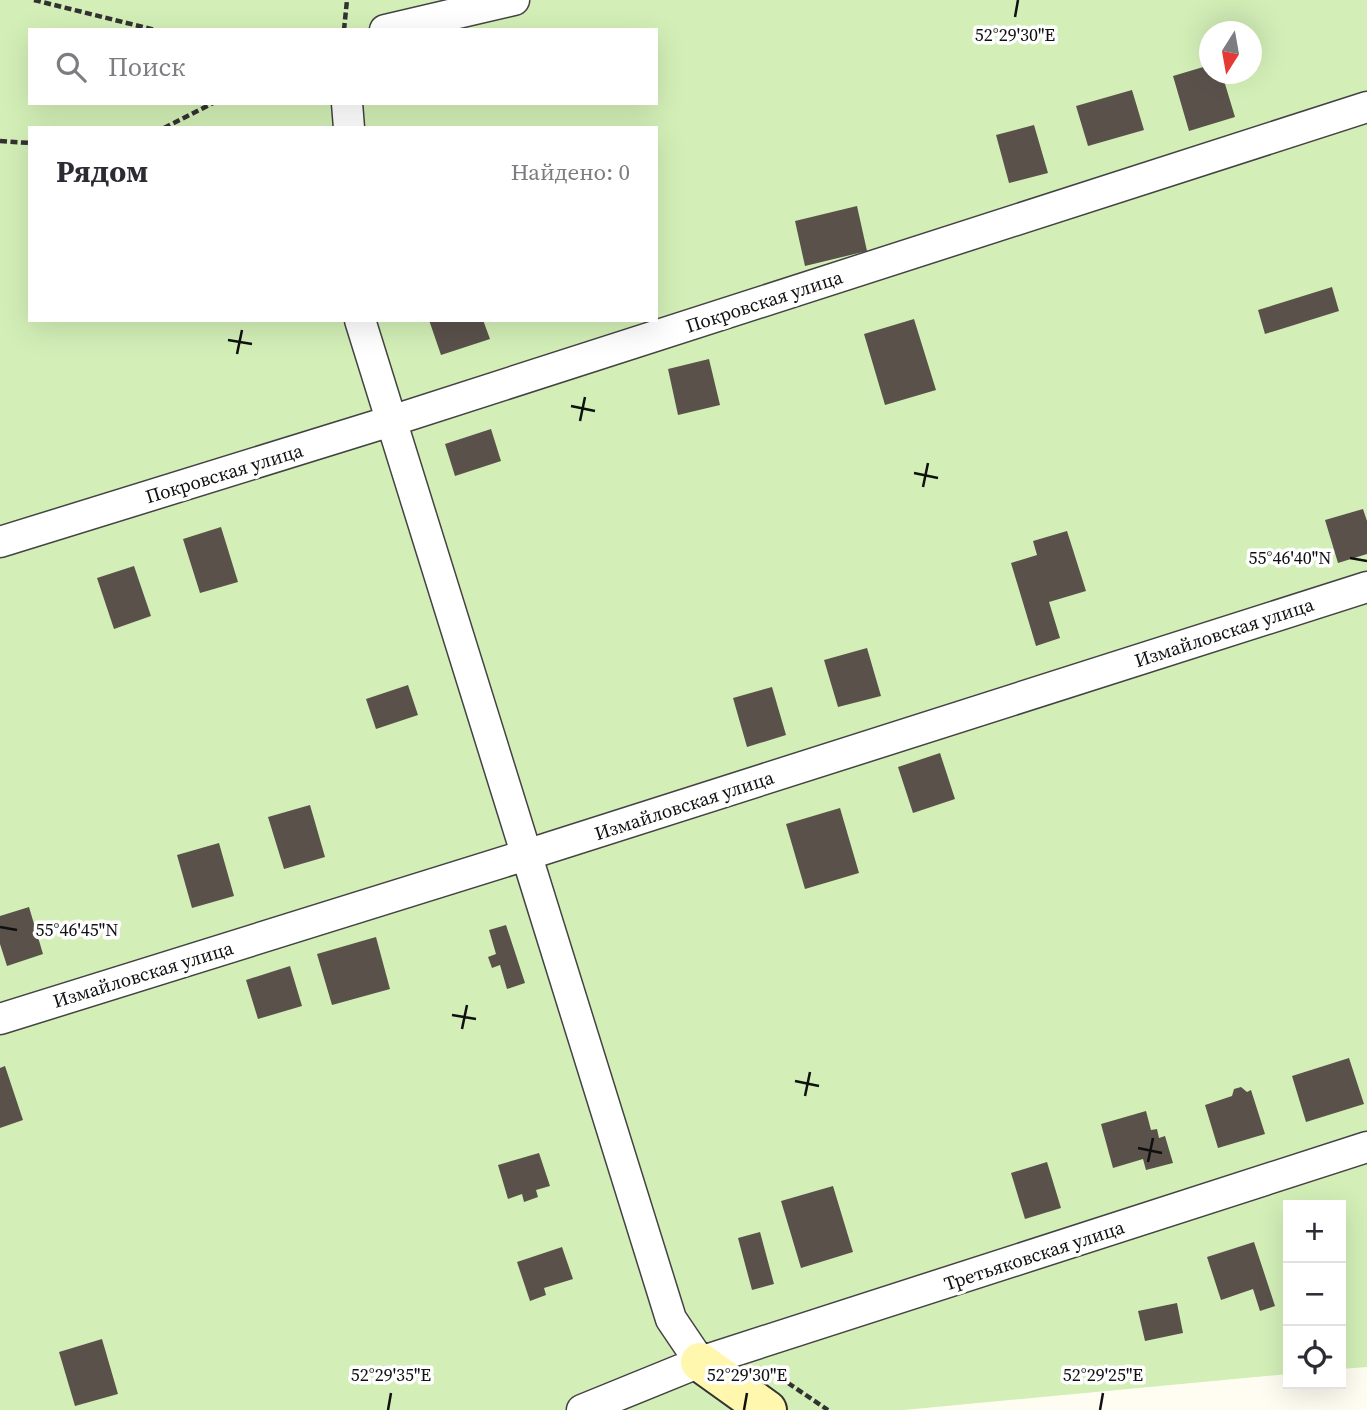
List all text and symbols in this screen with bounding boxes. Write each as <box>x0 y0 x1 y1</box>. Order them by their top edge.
north arrow <box>1199 21 1262 84</box>
text: 52°29'30"E <box>975 22 1055 47</box>
search box <box>28 28 658 105</box>
icon: search <box>52 48 90 86</box>
text: Поиск <box>108 49 185 85</box>
text: Рядом <box>56 151 148 192</box>
text: Найдено: 0 <box>511 156 630 188</box>
street label: Покровская улица <box>682 263 846 339</box>
street label: Покровская улица <box>142 437 306 509</box>
text: 55°46'40"N <box>1249 545 1331 570</box>
street label: Измайловская улица <box>1131 591 1317 673</box>
street label: Измайловская улица <box>591 764 777 846</box>
text: 55°46'45"N <box>36 917 118 942</box>
street label: Измайловская улица <box>50 934 237 1014</box>
map controls <box>1283 1200 1346 1389</box>
button: + <box>1283 1200 1346 1263</box>
street label: Третьяковская улица <box>940 1213 1128 1296</box>
button: − <box>1283 1263 1346 1326</box>
button: locate <box>1283 1326 1346 1389</box>
text: 52°29'35"E <box>351 1362 431 1387</box>
text: 52°29'30"E <box>707 1362 787 1387</box>
text: 52°29'25"E <box>1063 1362 1143 1387</box>

